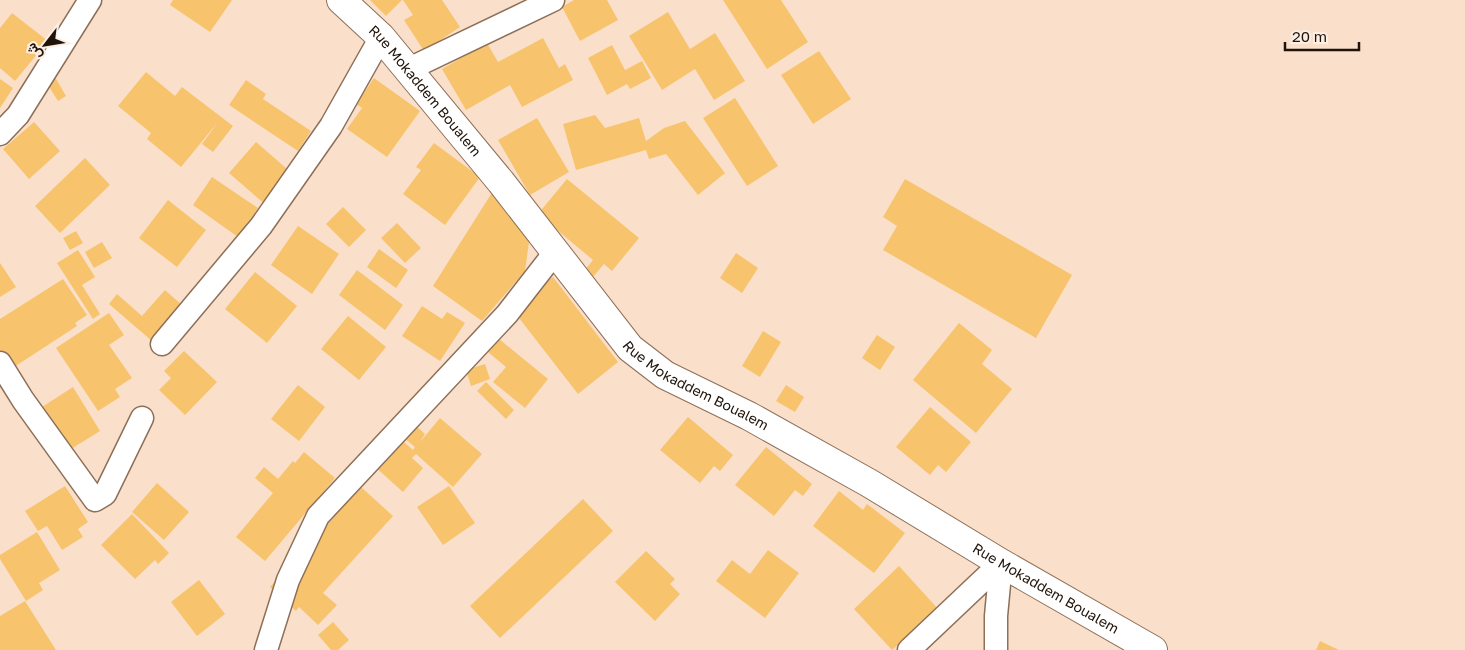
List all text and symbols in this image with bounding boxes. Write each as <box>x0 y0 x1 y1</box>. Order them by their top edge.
north arrow <box>20 20 70 70</box>
scale bar <box>1285 20 1359 52</box>
street label: Rue Mokaddem Boualem <box>366 21 485 160</box>
text: 20 m <box>1292 27 1327 45</box>
text: ش <box>22 40 46 64</box>
street label: Rue Mokaddem Boualem <box>619 337 772 433</box>
street label: Rue Mokaddem Boualem <box>970 539 1122 637</box>

